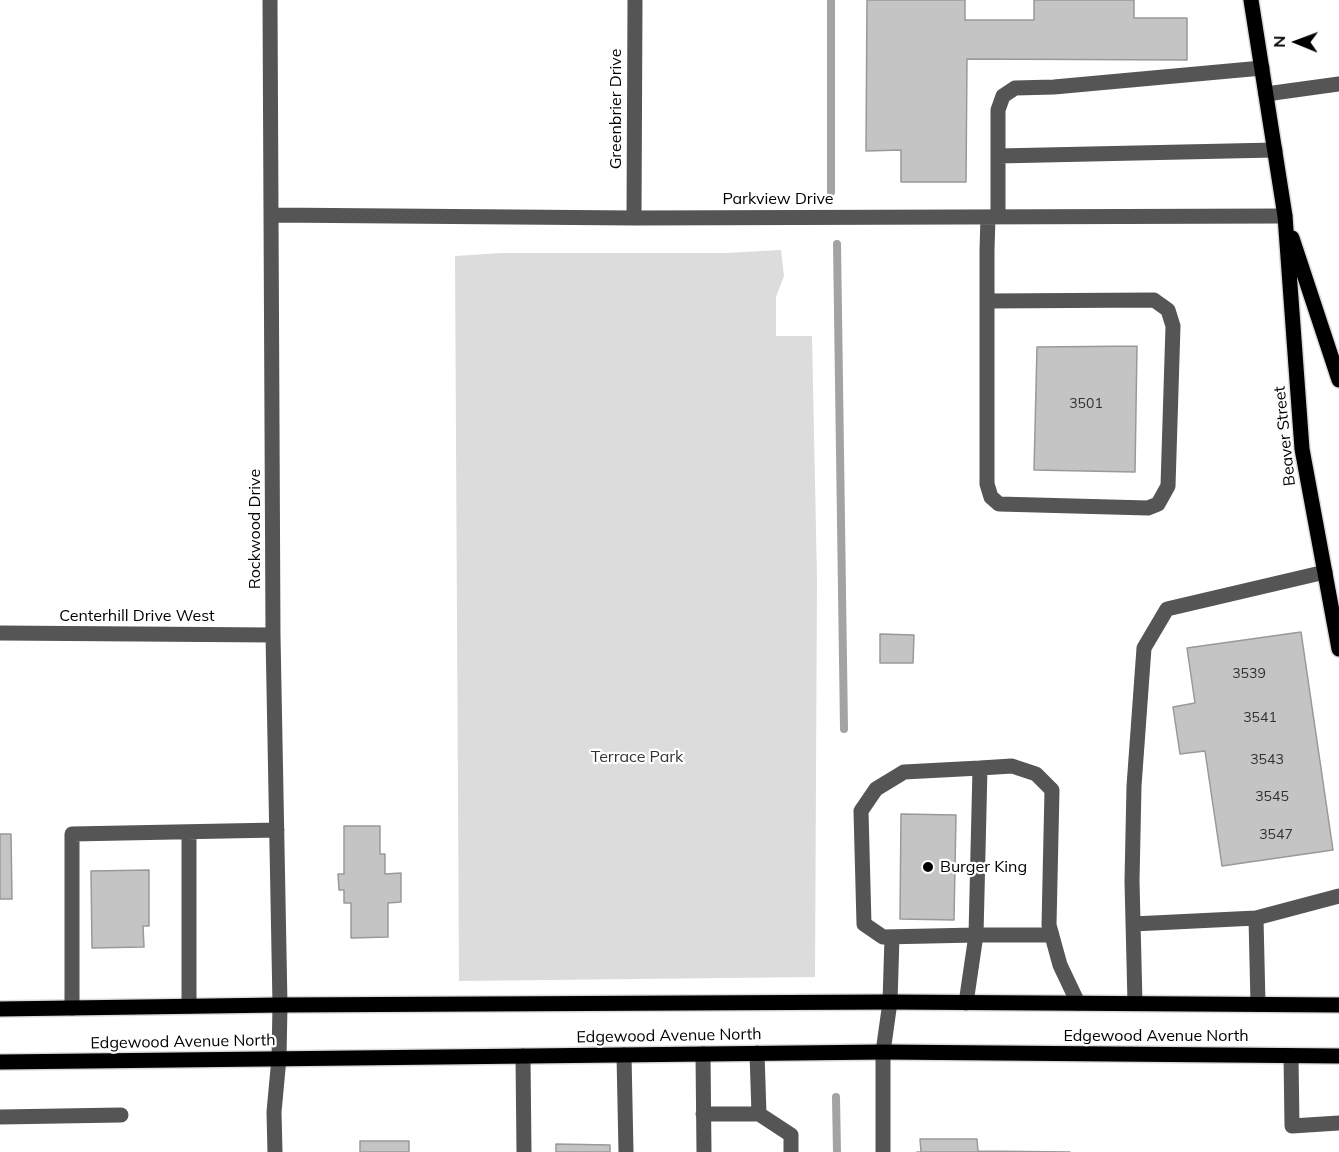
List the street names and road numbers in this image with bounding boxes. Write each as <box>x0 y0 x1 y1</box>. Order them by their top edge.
street label: Greenbrier Drive <box>606 49 626 169</box>
street label: Parkview Drive <box>722 189 834 209</box>
street label: Beaver Street <box>1270 385 1300 487</box>
street label: Rockwood Drive <box>245 469 265 589</box>
street label: Centerhill Drive West <box>59 606 215 626</box>
street label: Edgewood Avenue North <box>576 1025 762 1047</box>
street label: Edgewood Avenue North <box>1063 1026 1249 1046</box>
street label: Edgewood Avenue North <box>90 1031 276 1053</box>

